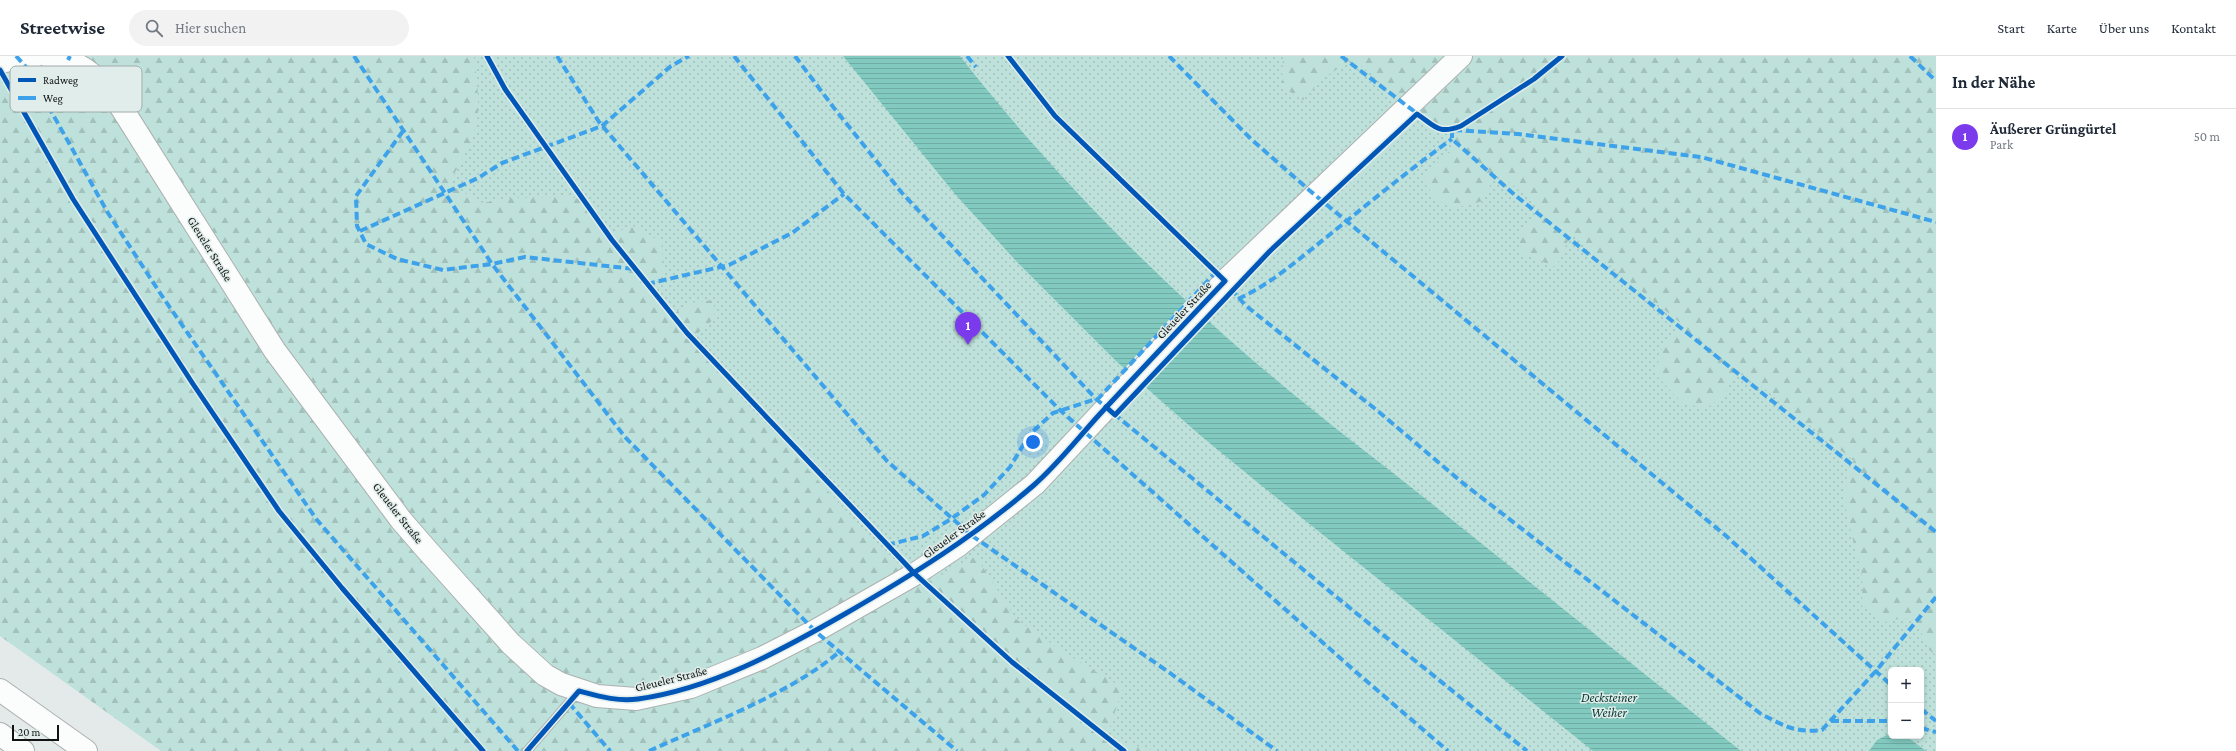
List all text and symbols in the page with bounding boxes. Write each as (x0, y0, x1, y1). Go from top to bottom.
search box (129, 10, 409, 46)
text: Streetwise (20, 17, 105, 38)
icon: search (143, 17, 165, 39)
text: Hier suchen (175, 20, 246, 36)
text: Start (1998, 20, 2025, 36)
text: Karte (2047, 20, 2077, 36)
text: Über uns (2099, 20, 2149, 36)
text: Kontakt (2171, 20, 2216, 36)
legend (10, 66, 142, 112)
text: In der Nähe (1952, 73, 2035, 92)
text: Radweg (43, 74, 79, 87)
text: Weg (43, 92, 63, 105)
text: Äußerer Grüngürtel (1990, 121, 2116, 137)
text: 1 (1963, 129, 1967, 144)
text: 50 m (2194, 129, 2220, 144)
text: Park (1990, 137, 2013, 152)
street label: Gleueler Straße (185, 214, 235, 284)
street label: Gleueler Straße (1154, 278, 1214, 342)
pin: 1 (955, 312, 981, 345)
your location (1023, 432, 1043, 452)
street label: Gleueler Straße (370, 480, 426, 546)
street label: Gleueler Straße (920, 507, 988, 561)
street label: Gleueler Straße (634, 663, 708, 695)
map controls (1888, 667, 1924, 739)
button: + (1888, 667, 1924, 703)
water label: Decksteiner Weiher (1581, 690, 1638, 720)
button: − (1888, 703, 1924, 739)
scale bar (12, 723, 59, 742)
text: 20 m (18, 726, 40, 738)

